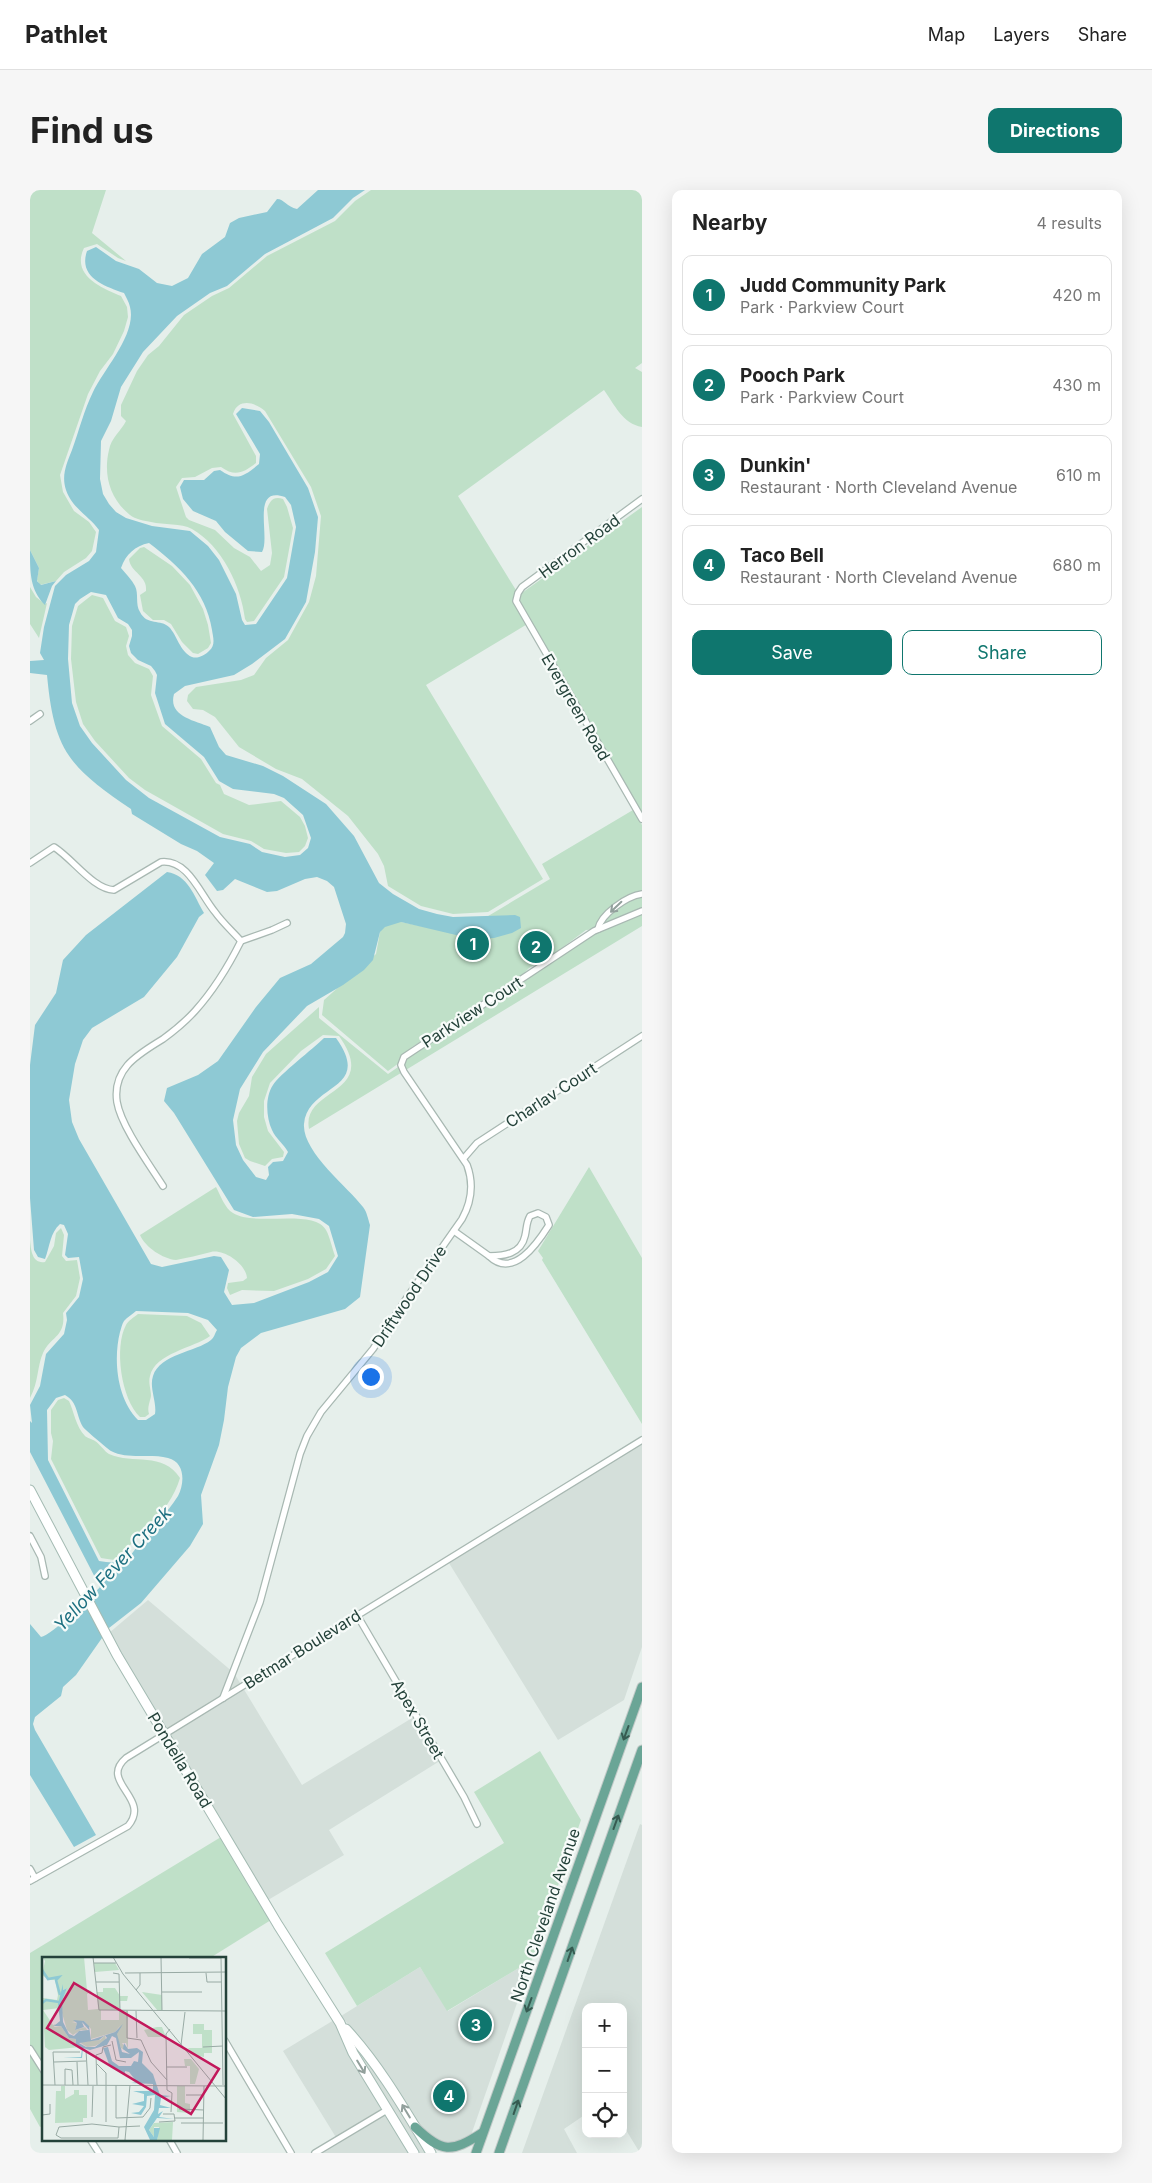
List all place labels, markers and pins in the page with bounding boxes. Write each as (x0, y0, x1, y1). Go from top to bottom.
pin: 1 (457, 925, 489, 963)
pin: 2 (520, 928, 552, 966)
pin: 3 (460, 2006, 492, 2044)
pin: 4 (433, 2077, 465, 2115)

